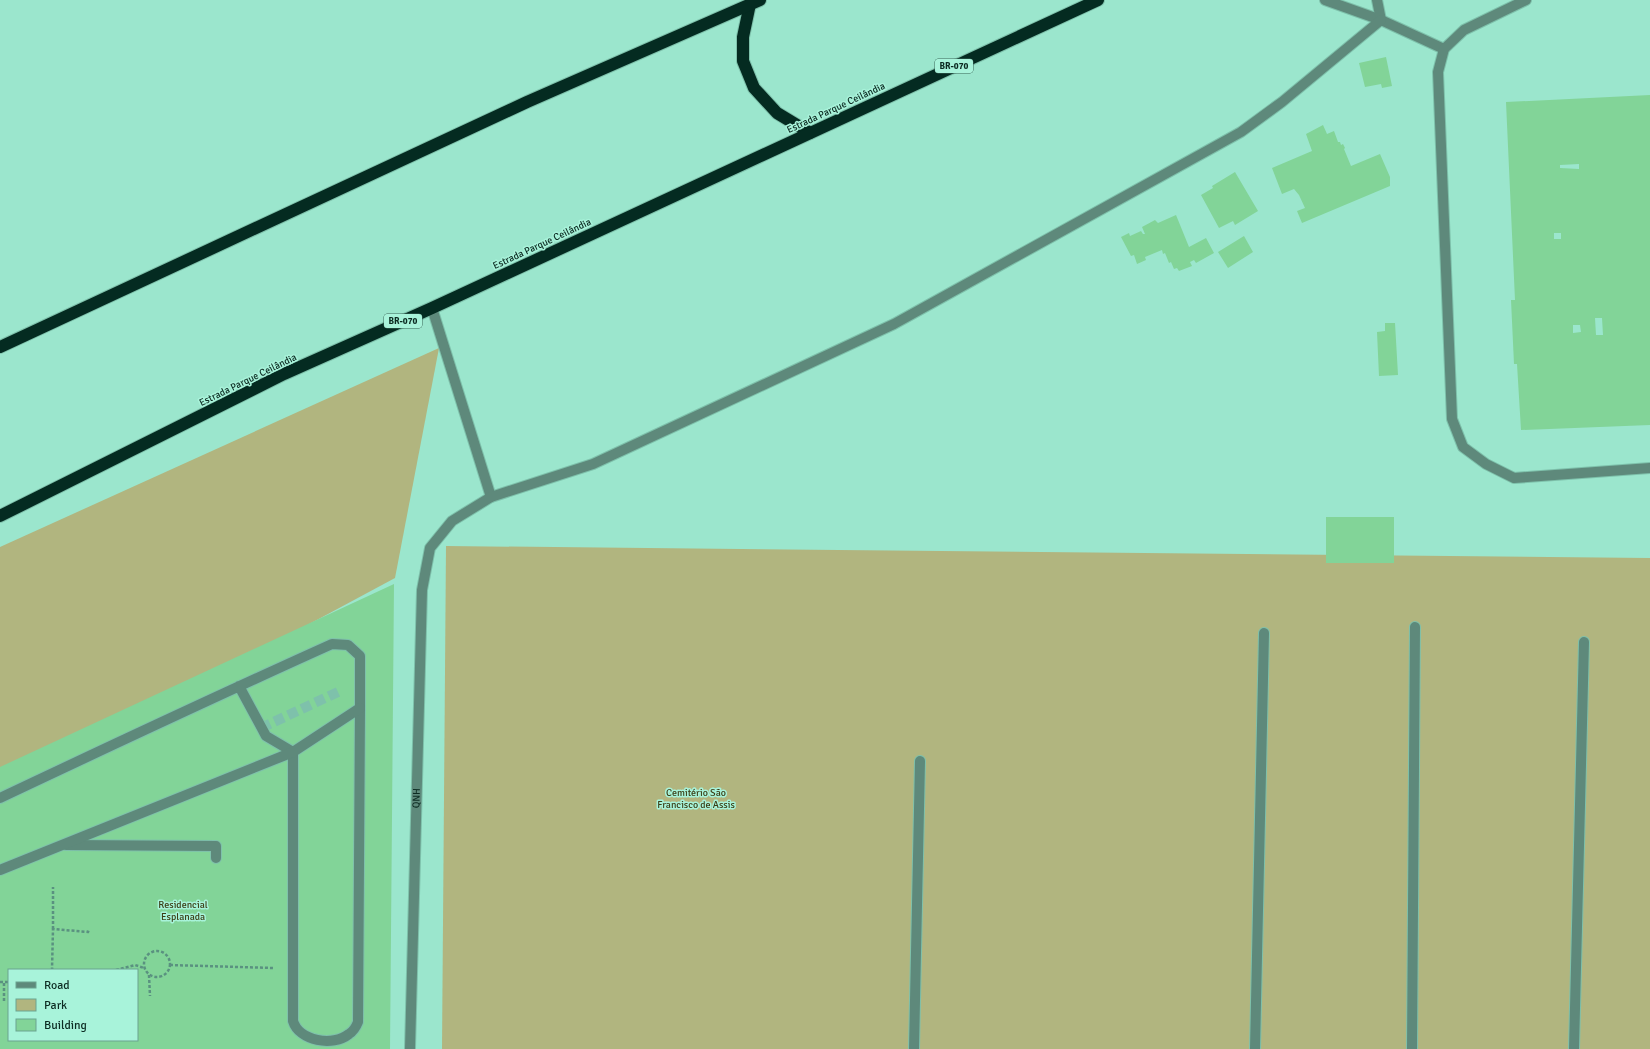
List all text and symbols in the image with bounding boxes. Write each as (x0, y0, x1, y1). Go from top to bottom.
road number: BR-070 (935, 59, 973, 73)
street label: Estrada Parque Ceilândia (785, 80, 887, 136)
street label: Estrada Parque Ceilândia (491, 216, 593, 272)
road number: BR-070 (384, 314, 422, 328)
street label: Estrada Parque Ceilândia (197, 351, 299, 409)
park label: Cemitério São Francisco de Assis (657, 787, 735, 811)
street label: QNH (410, 788, 423, 808)
park label: Residencial Esplanada (158, 899, 208, 923)
legend (8, 969, 138, 1041)
text: Road (44, 978, 70, 993)
text: Park (44, 998, 67, 1013)
text: Building (44, 1018, 87, 1033)

